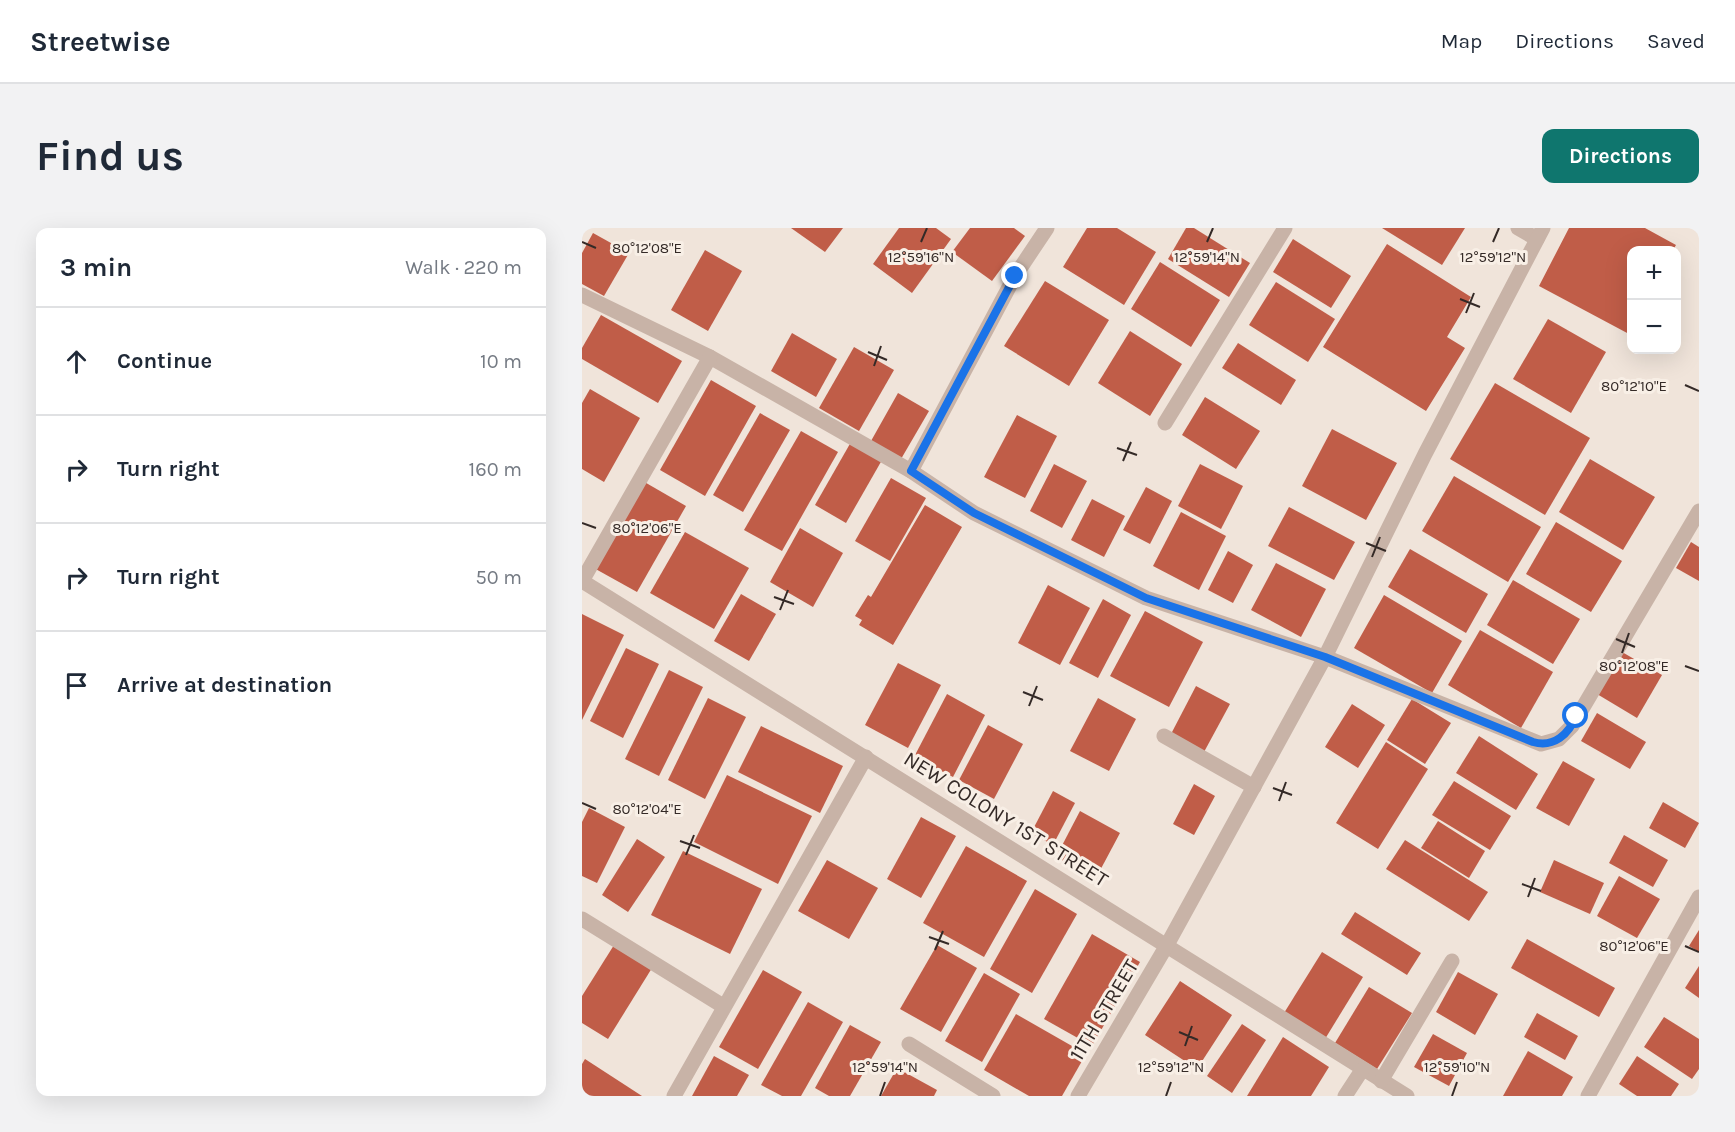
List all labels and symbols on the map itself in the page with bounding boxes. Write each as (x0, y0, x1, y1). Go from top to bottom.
text: 80°12'08"E (612, 239, 682, 257)
text: 12°59'16"N (888, 248, 954, 266)
text: 12°59'14"N (1174, 248, 1240, 266)
text: 12°59'12"N (1460, 248, 1526, 266)
route end (1001, 262, 1027, 288)
text: 80°12'10"E (1601, 377, 1667, 395)
text: 80°12'06"E (612, 519, 682, 537)
text: 80°12'08"E (1599, 657, 1669, 675)
route start (1562, 702, 1588, 728)
street label: NEW COLONY 1ST STREET (900, 746, 1113, 892)
text: 80°12'04"E (612, 800, 682, 818)
text: 80°12'06"E (1599, 937, 1669, 955)
street label: 11TH STREET (1064, 955, 1144, 1065)
text: 12°59'14"N (852, 1058, 918, 1076)
text: 12°59'12"N (1138, 1058, 1204, 1076)
text: 12°59'10"N (1424, 1058, 1490, 1076)

